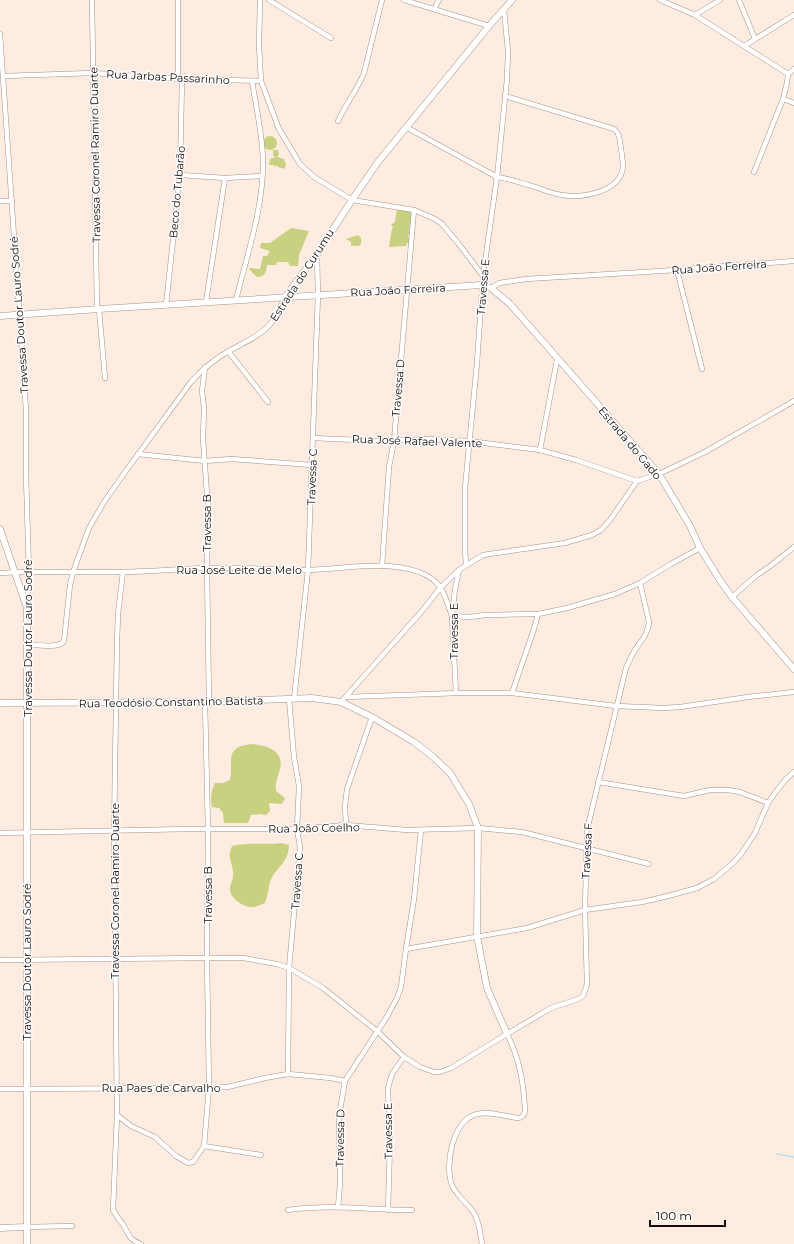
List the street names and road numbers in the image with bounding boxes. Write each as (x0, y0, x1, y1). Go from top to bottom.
street label: Travessa Coronel Ramiro Duarte (86, 66, 104, 243)
street label: Rua Jarbas Passarinho (106, 67, 230, 87)
street label: Beco do Tubarão (166, 145, 188, 239)
street label: Estrada do Curumu (267, 226, 337, 324)
street label: Travessa Doutor Lauro Sodré (7, 236, 31, 394)
street label: Rua João Ferreira (671, 257, 767, 277)
street label: Travessa E (474, 258, 492, 316)
street label: Rua João Ferreira (350, 281, 446, 299)
street label: Travessa D (388, 358, 408, 418)
street label: Estrada do Gado (595, 404, 665, 482)
street label: Rua José Rafael Valente (352, 432, 483, 450)
street label: Travessa C (304, 448, 320, 506)
street label: Travessa B (200, 494, 214, 552)
street label: Travessa Doutor Lauro Sodré (21, 559, 35, 717)
street label: Rua José Leite de Melo (176, 563, 302, 577)
street label: Travessa E (447, 603, 461, 659)
street label: Rua Teodósio Constantino Batista (78, 693, 264, 711)
street label: Travessa Coronel Ramiro Duarte (108, 803, 122, 979)
street label: Rua João Coelho (268, 820, 360, 836)
street label: Travessa F (579, 823, 595, 879)
street label: Travessa C (288, 852, 306, 910)
street label: Travessa B (201, 866, 215, 924)
street label: Travessa Doutor Lauro Sodré (20, 883, 34, 1041)
street label: Rua Paes de Carvalho (101, 1081, 221, 1095)
street label: Travessa E (381, 1103, 395, 1159)
street label: Travessa D (332, 1109, 348, 1167)

